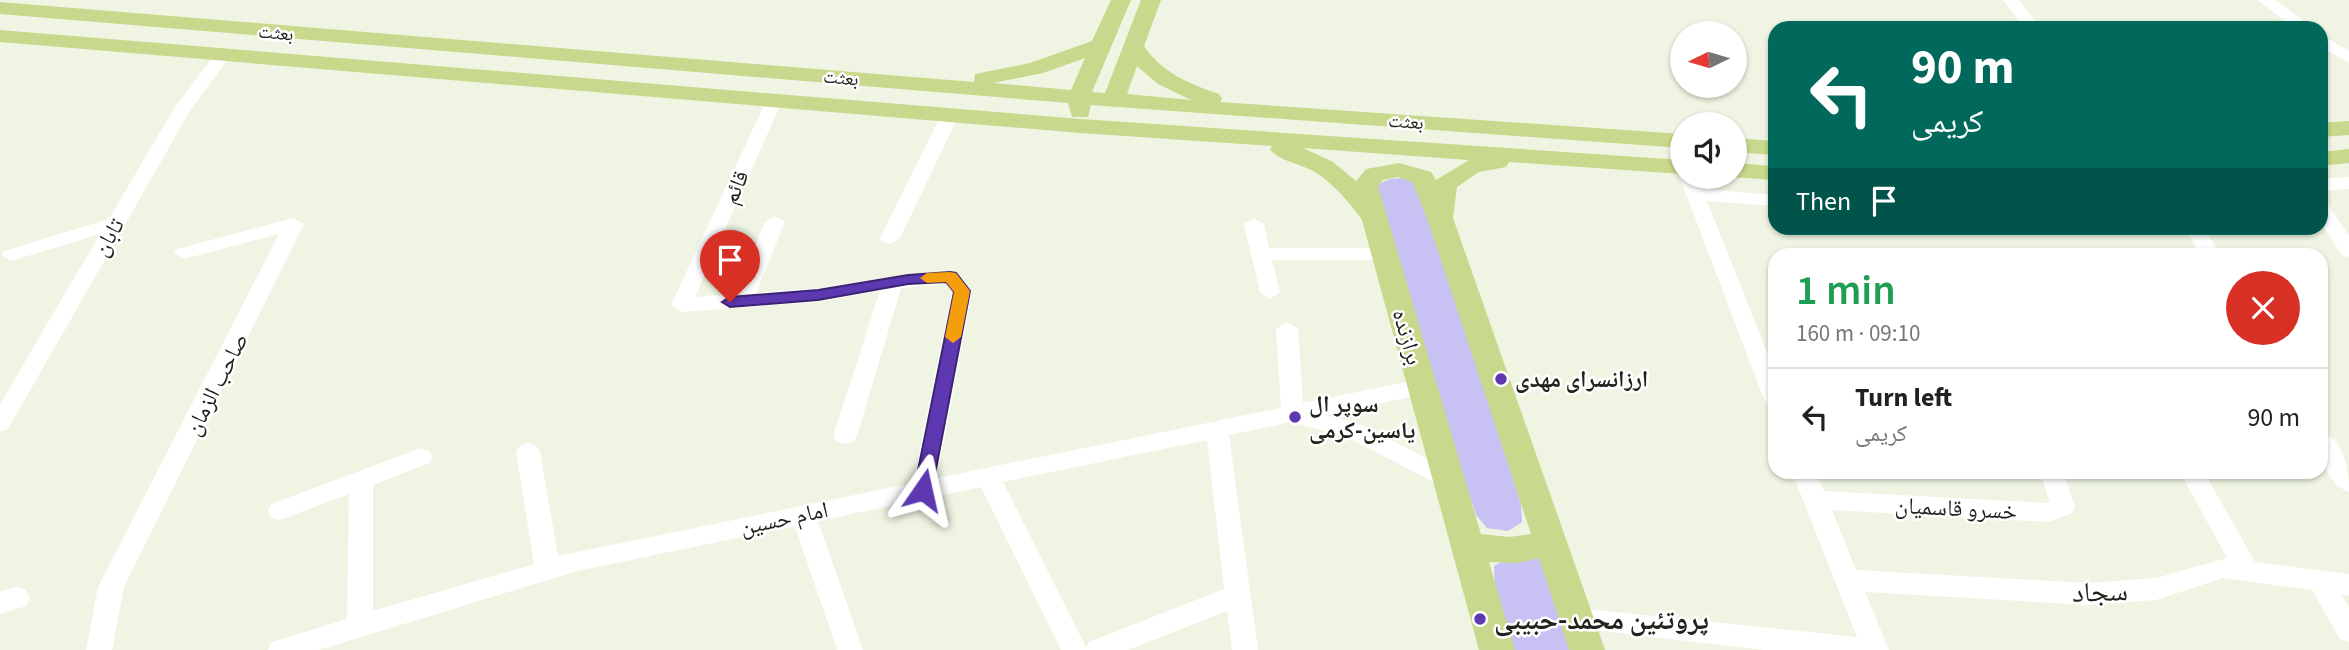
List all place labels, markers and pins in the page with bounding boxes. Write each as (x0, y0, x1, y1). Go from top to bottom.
pin (700, 230, 760, 302)
place label: ارزانسرای مهدی (1515, 363, 1648, 396)
marker: ارزانسرای مهدی (1493, 371, 1509, 387)
place label: سوپر ال یاسین-کرمی (1309, 388, 1415, 447)
marker: سوپر ال یاسین-کرمی (1287, 409, 1303, 425)
place label: پروتئین محمد-حبیبی (1494, 600, 1709, 640)
marker: پروتئین محمد-حبیبی (1472, 611, 1488, 627)

